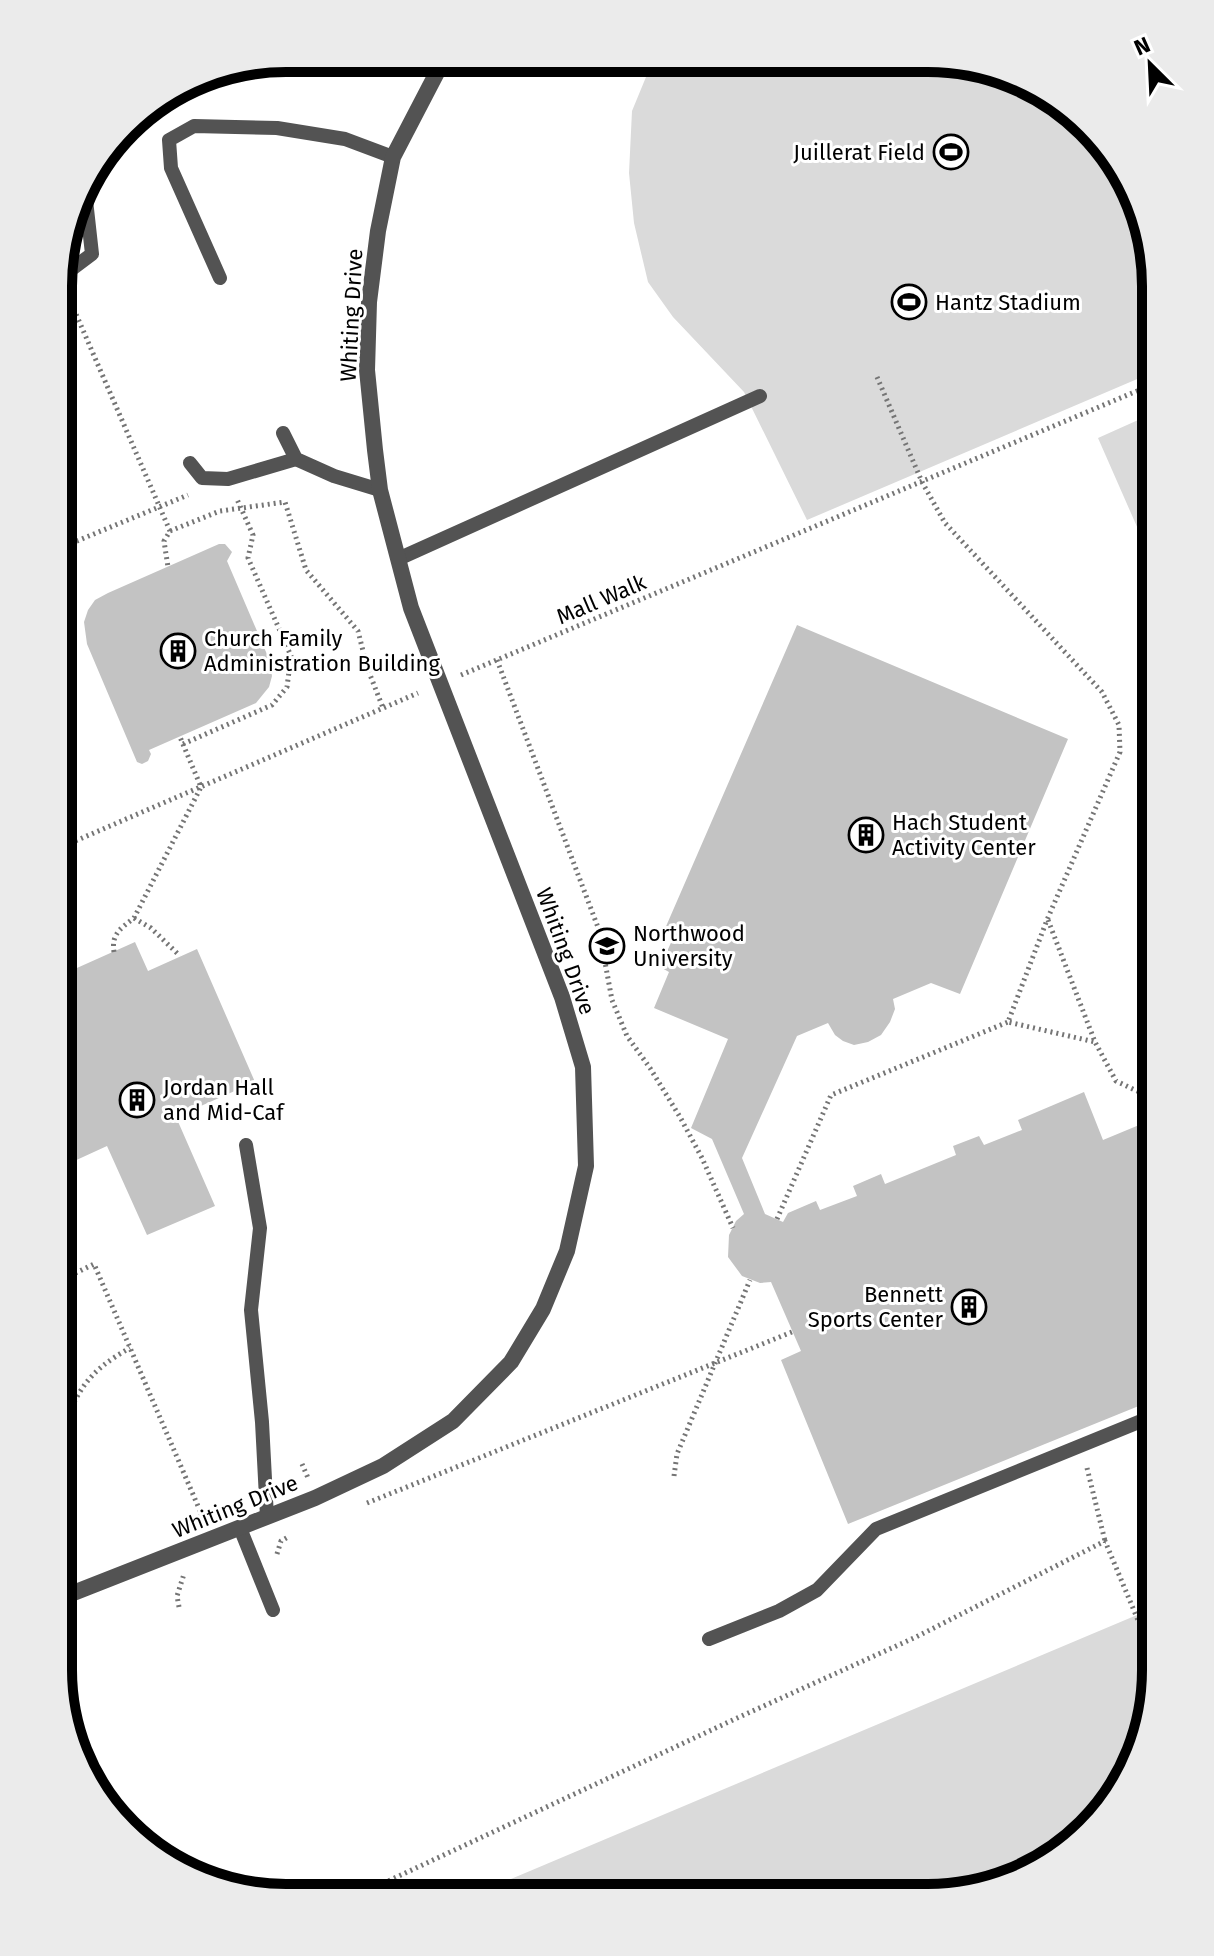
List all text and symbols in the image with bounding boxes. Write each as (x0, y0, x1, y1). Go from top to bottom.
north arrow (1110, 24, 1190, 104)
text: N (1130, 31, 1154, 61)
sports icon: Juillerat Field (932, 133, 970, 171)
place label: Juillerat Field (793, 139, 925, 166)
street label: Whiting Drive (335, 248, 368, 382)
sports icon: Hantz Stadium (890, 283, 928, 321)
place label: Hantz Stadium (935, 289, 1081, 316)
street label: Mall Walk (552, 568, 651, 630)
place label: Church Family Administration Building (204, 625, 441, 677)
building icon: Church Family Administration Building (159, 632, 197, 670)
place label: Hach Student Activity Center (892, 809, 1036, 861)
building icon: Hach Student Activity Center (847, 816, 885, 854)
street label: Whiting Drive (530, 884, 601, 1018)
place label: Northwood University (633, 920, 745, 972)
school or university icon: Northwood University (588, 927, 626, 965)
place label: Jordan Hall and Mid-Caf (163, 1074, 285, 1126)
building icon: Jordan Hall and Mid-Caf (118, 1081, 156, 1119)
place label: Bennett Sports Center (808, 1281, 943, 1333)
building icon: Bennett Sports Center (950, 1288, 988, 1326)
street label: Whiting Drive (168, 1469, 302, 1544)

